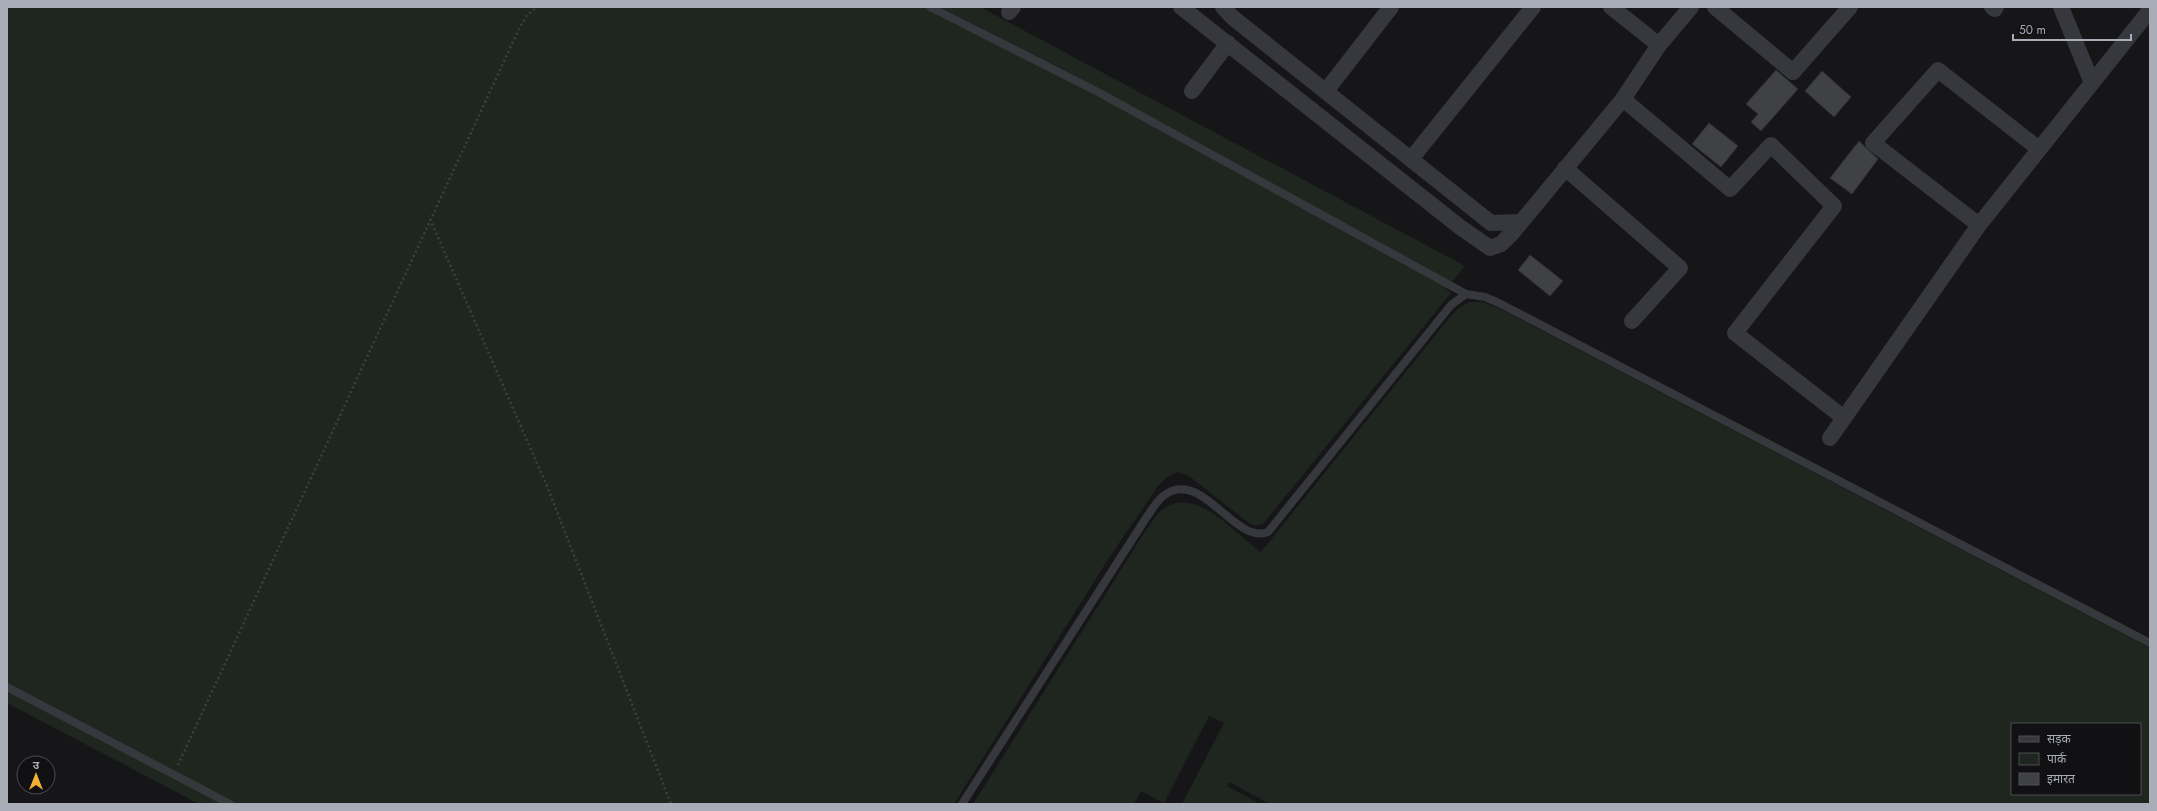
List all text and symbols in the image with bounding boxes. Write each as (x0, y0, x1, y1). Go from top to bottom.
scale bar (2013, 16, 2131, 42)
text: 50 m (2019, 21, 2046, 39)
legend (2011, 723, 2141, 795)
text: सड़क (2047, 730, 2072, 748)
text: पार्क (2047, 750, 2067, 768)
north arrow (16, 755, 56, 795)
text: उ (33, 757, 40, 773)
text: इमारत (2047, 770, 2076, 788)

